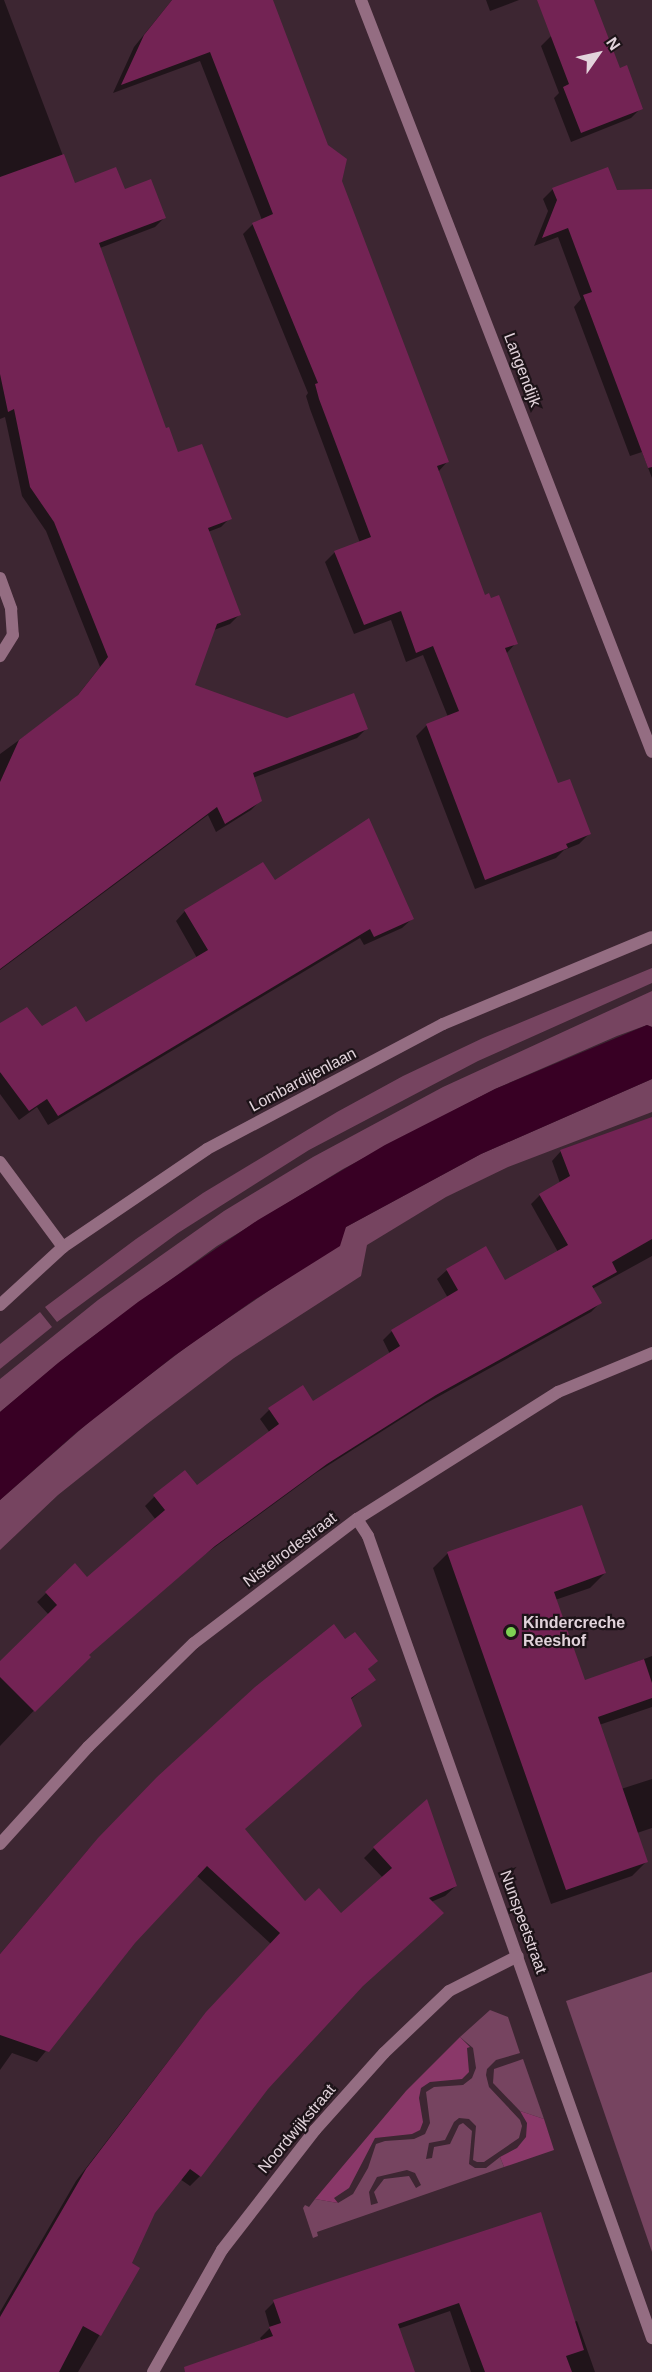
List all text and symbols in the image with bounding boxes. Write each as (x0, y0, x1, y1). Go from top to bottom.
north arrow (568, 24, 628, 84)
text: N (603, 34, 624, 53)
street label: Langendijk (499, 330, 545, 410)
street label: Lombardijenlaan (246, 1044, 360, 1116)
street label: Nistelrodestraat (239, 1509, 341, 1591)
place label: Kindercreche Reeshof (523, 1613, 625, 1651)
marker: Kindercreche Reeshof (504, 1625, 518, 1639)
street label: Nunspeetstraat (495, 1868, 551, 1976)
street label: Noordwijkstraat (254, 2081, 340, 2177)

